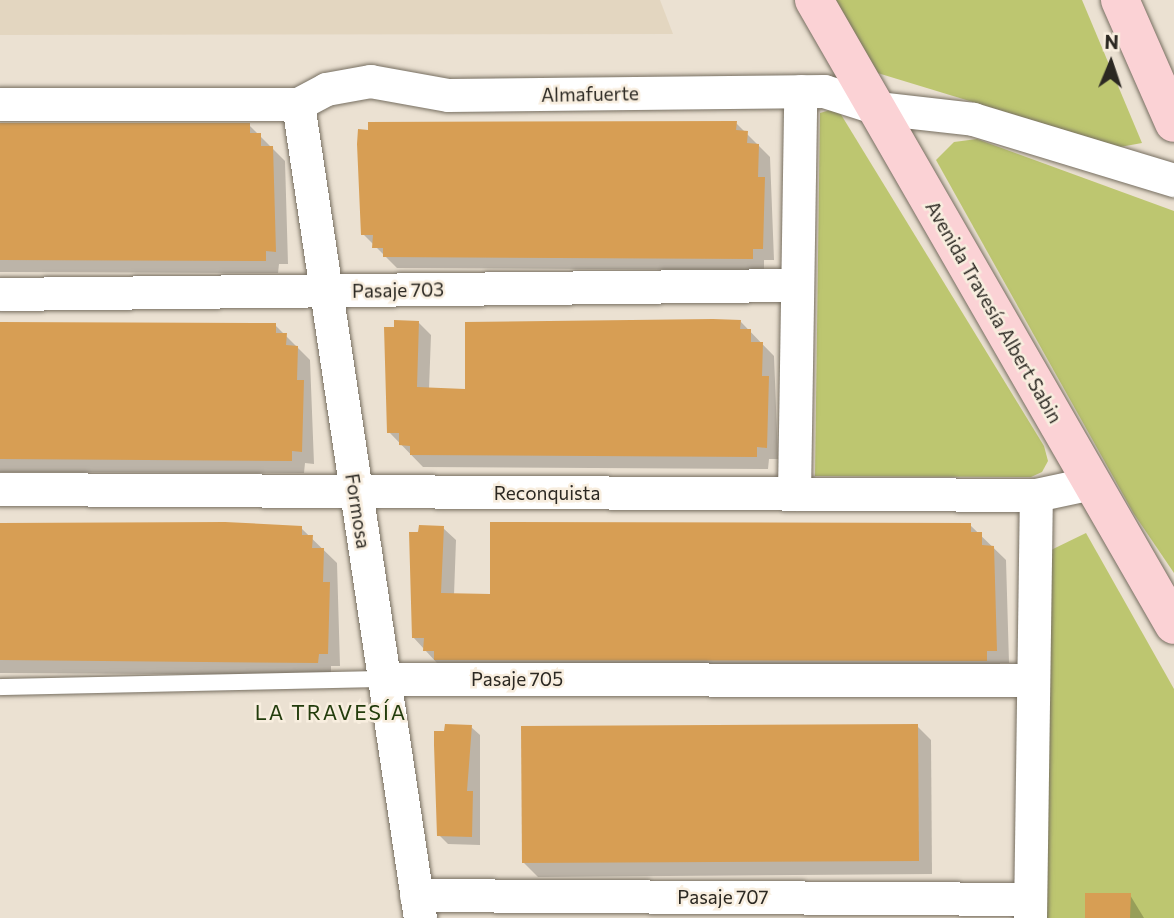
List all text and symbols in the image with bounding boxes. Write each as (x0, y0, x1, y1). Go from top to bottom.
north arrow (1076, 28, 1146, 98)
text: N (1104, 30, 1119, 53)
street label: Almafuerte (541, 82, 639, 106)
street label: Avenida Travesía Albert Sabin (921, 197, 1067, 427)
street label: Pasaje 703 (352, 278, 444, 302)
street label: Formosa (341, 472, 375, 550)
street label: Reconquista (494, 482, 600, 504)
street label: Pasaje 705 (471, 668, 563, 690)
district label: LA TRAVESÍA (256, 699, 406, 725)
street label: Pasaje 707 (677, 886, 769, 908)

